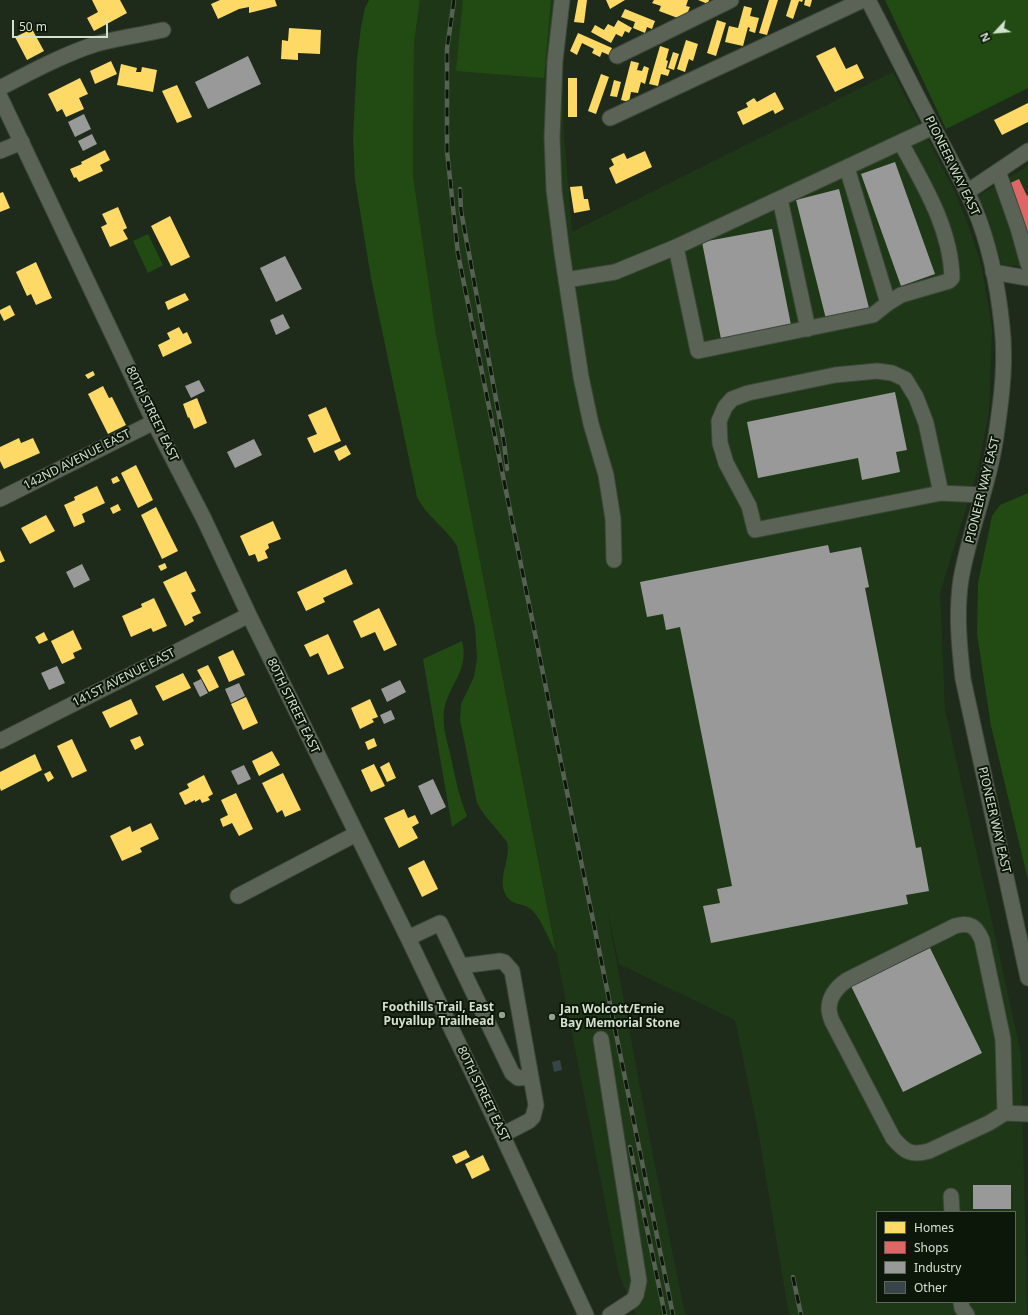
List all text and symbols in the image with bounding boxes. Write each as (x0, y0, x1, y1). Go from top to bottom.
scale bar (14, 12, 110, 38)
north arrow (976, 12, 1016, 52)
text: 50 m (19, 18, 47, 35)
text: N (976, 30, 993, 45)
street label: PIONEER WAY EAST (922, 114, 982, 218)
street label: 80TH STREET EAST (123, 364, 181, 464)
street label: 142ND AVENUE EAST (21, 427, 133, 493)
street label: PIONEER WAY EAST (963, 435, 1003, 545)
street label: 141ST AVENUE EAST (70, 646, 178, 710)
street label: 80TH STREET EAST (264, 656, 322, 756)
street label: PIONEER WAY EAST (975, 765, 1013, 875)
place label: Foothills Trail, East Puyallup Trailhead (382, 1001, 494, 1029)
place label: Jan Wolcott/Ernie Bay Memorial Stone (560, 1003, 680, 1031)
marker: Foothills Trail, East Puyallup Trailhead (497, 1010, 507, 1020)
marker: Jan Wolcott/Ernie Bay Memorial Stone (547, 1012, 557, 1022)
street label: 80TH STREET EAST (454, 1044, 512, 1144)
legend (876, 1211, 1016, 1303)
text: Homes (914, 1219, 954, 1236)
text: Shops (914, 1239, 948, 1256)
text: Industry (914, 1259, 961, 1276)
text: Other (914, 1279, 947, 1296)

